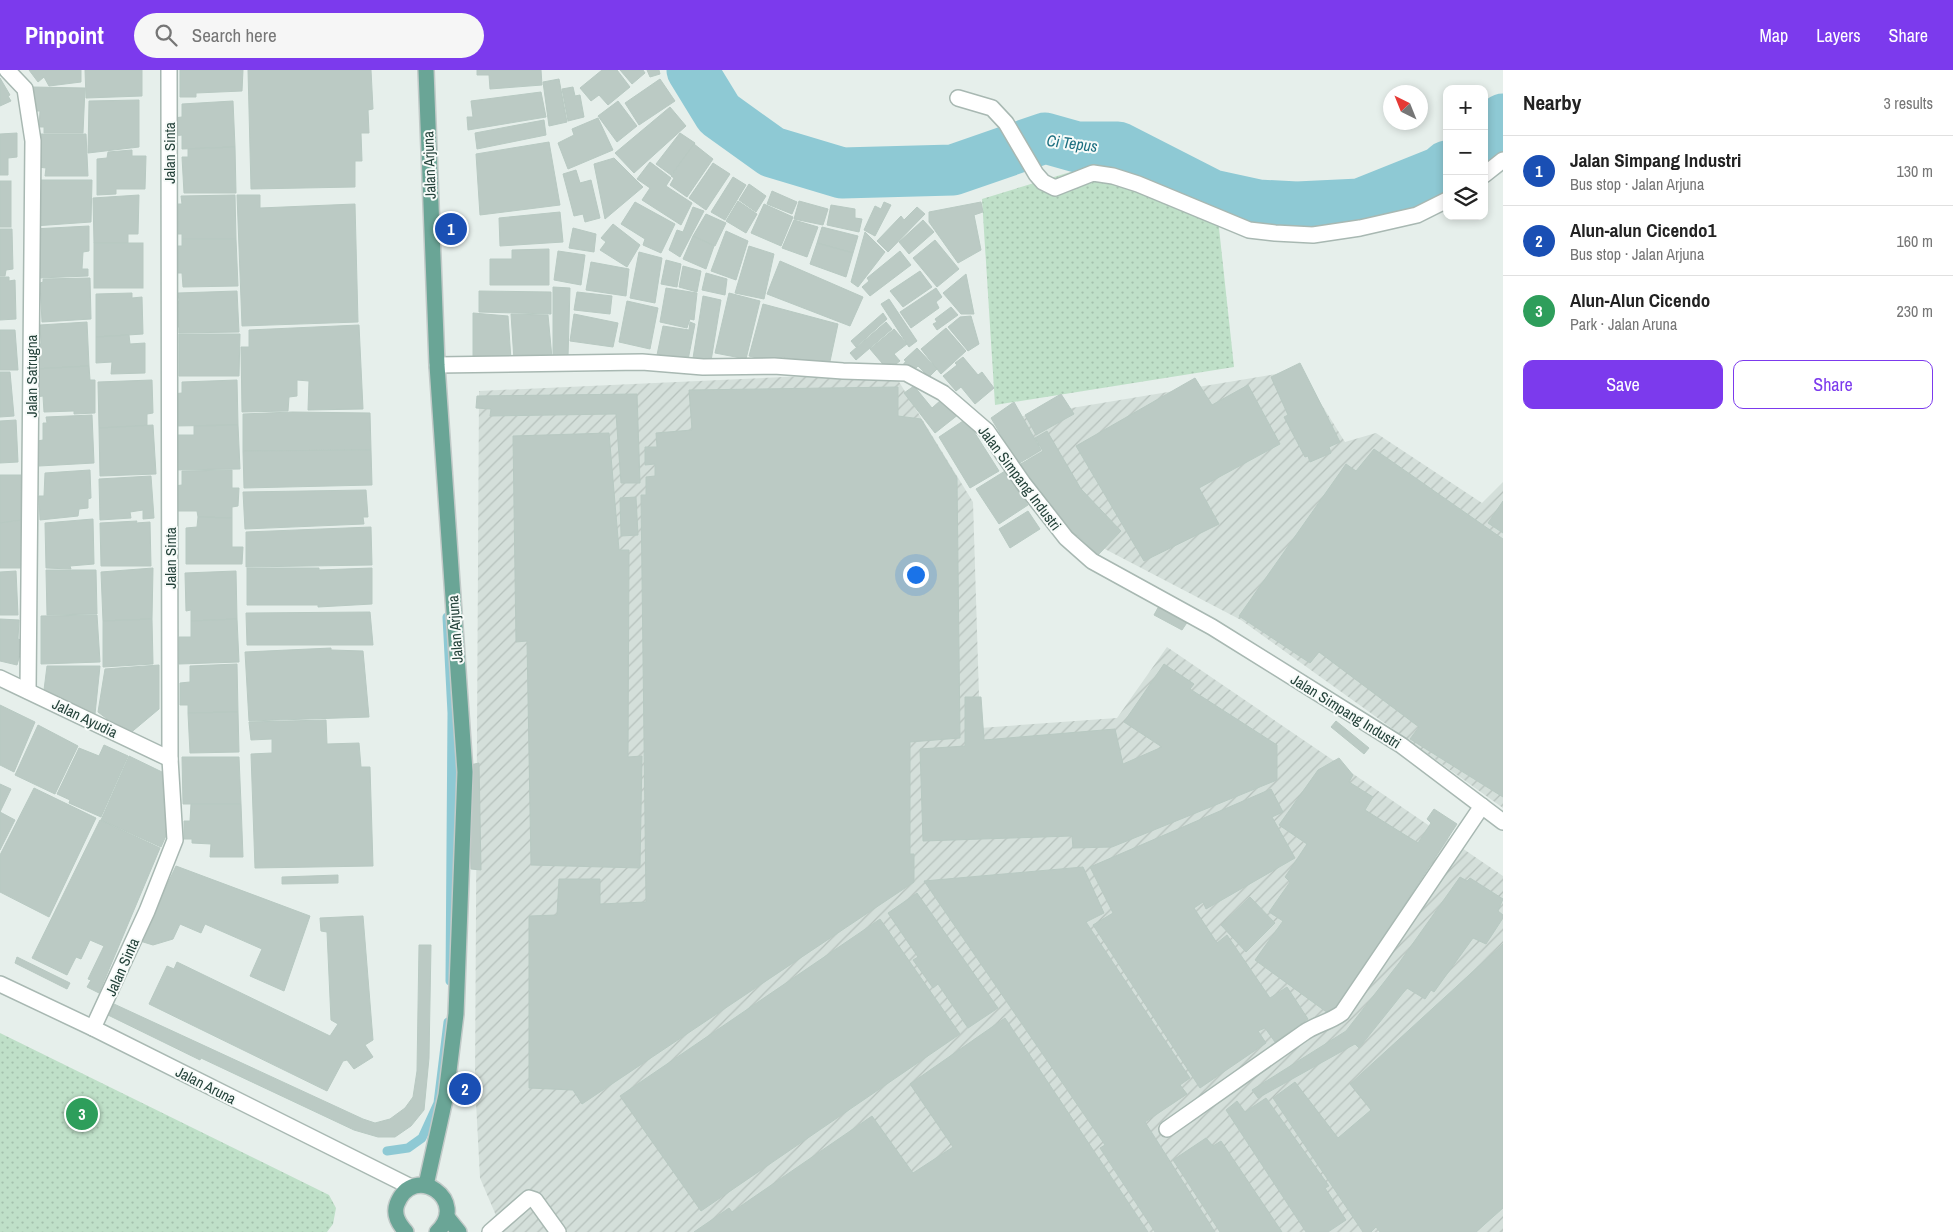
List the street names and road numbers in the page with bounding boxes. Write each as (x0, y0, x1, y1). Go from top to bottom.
street label: Jalan Sinta (159, 122, 180, 184)
street label: Jalan Arjuna (417, 131, 441, 199)
street label: Jalan Satrugna (21, 334, 42, 417)
street label: Jalan Simpang Industri (974, 421, 1066, 535)
street label: Jalan Sinta (160, 527, 181, 589)
street label: Jalan Arjuna (442, 594, 468, 664)
street label: Jalan Simpang Industri (1287, 669, 1405, 753)
street label: Jalan Ayudia (49, 693, 121, 743)
street label: Jalan Sinta (100, 934, 144, 999)
street label: Jalan Aruna (172, 1061, 240, 1109)

